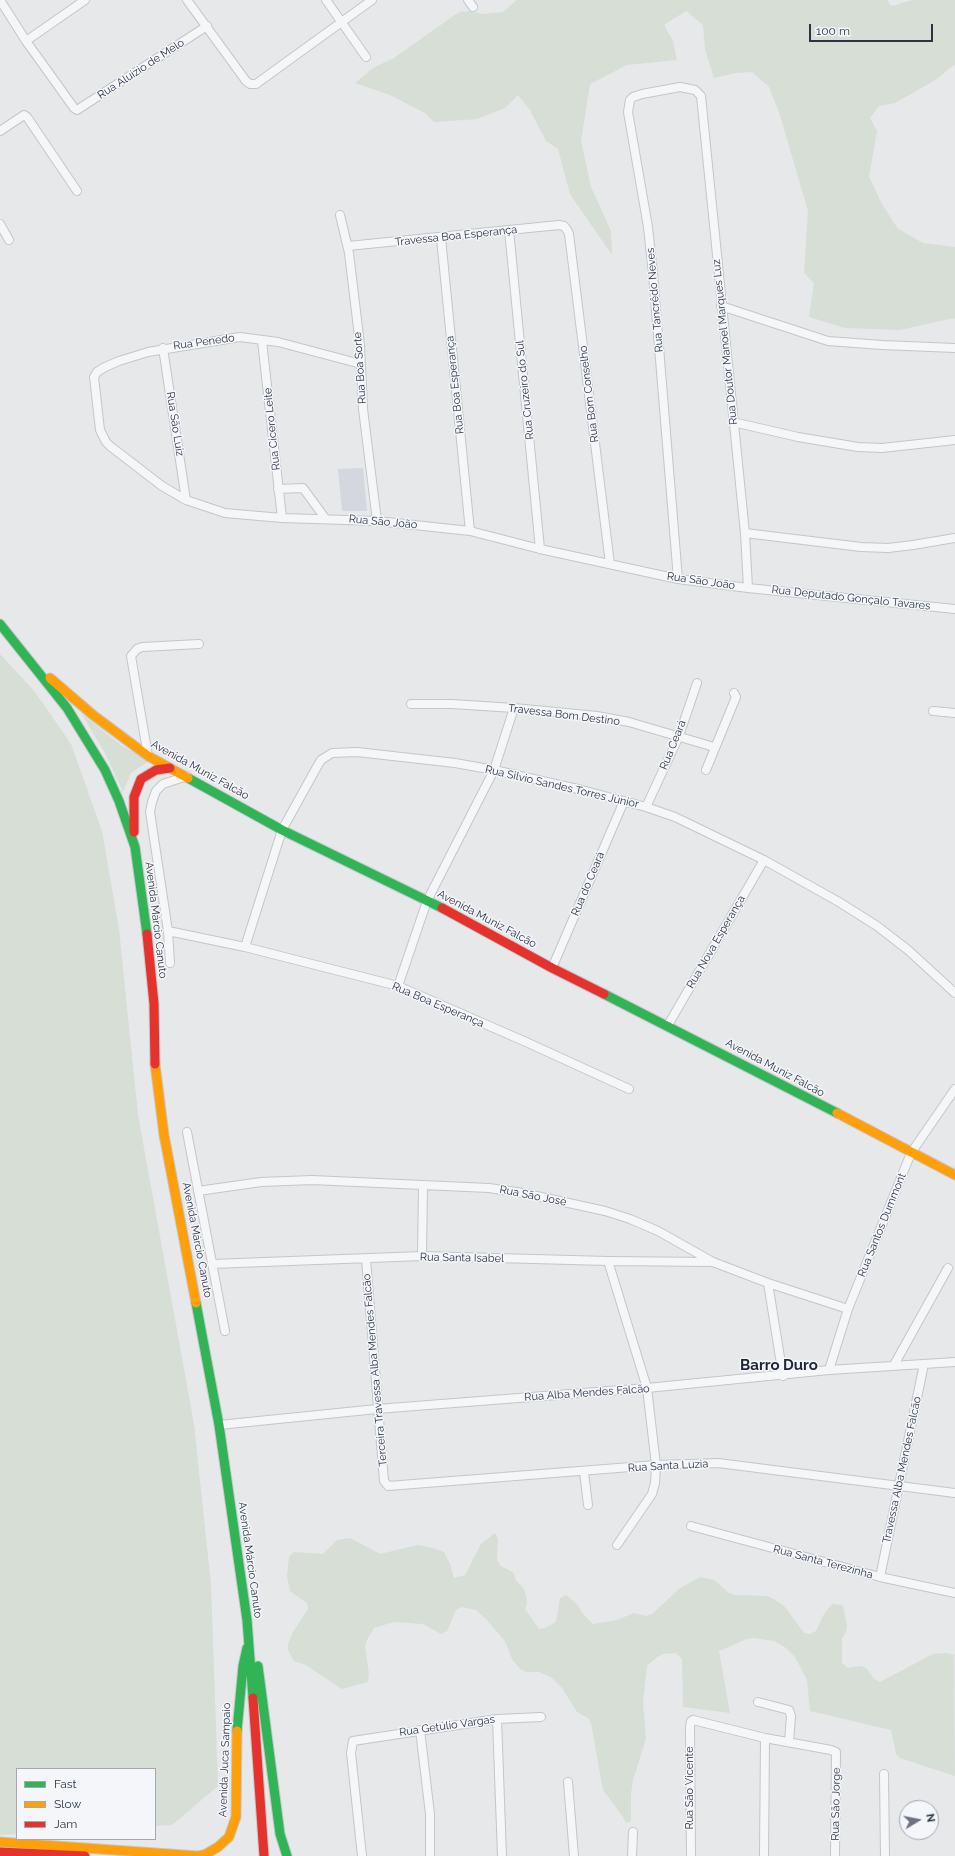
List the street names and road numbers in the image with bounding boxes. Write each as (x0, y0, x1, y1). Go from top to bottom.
street label: Rua Aluizio de Melo (95, 36, 187, 102)
street label: Travessa Boa Esperança (394, 223, 518, 249)
street label: Rua Tancrêdo Neves (644, 247, 666, 353)
street label: Rua Doutor Manoel Marques Luz (710, 259, 740, 425)
street label: Rua Penedo (172, 331, 236, 353)
street label: Rua Boa Sorte (351, 332, 369, 404)
street label: Rua Boa Esperança (443, 335, 467, 435)
street label: Rua Cruzeiro do Sul (513, 340, 537, 440)
street label: Rua Bom Conselho (577, 345, 601, 443)
street label: Rua Cícero Leite (261, 387, 283, 471)
street label: Rua São Luiz (163, 391, 187, 457)
street label: Rua São João (348, 512, 418, 532)
street label: Rua São João (666, 570, 736, 592)
street label: Rua Deputado Gonçalo Tavares (771, 583, 931, 613)
street label: Travessa Bom Destino (507, 702, 621, 728)
street label: Rua Ceará (657, 718, 689, 772)
street label: Avenida Muniz Falcão (149, 738, 251, 802)
street label: Rua Silvio Sandes Torres Júnior (484, 763, 640, 811)
street label: Rua do Ceará (569, 850, 607, 918)
street label: Avenida Márcio Canuto (142, 861, 170, 979)
street label: Avenida Muniz Falcão (435, 887, 539, 951)
street label: Rua Nova Esperança (684, 893, 748, 991)
street label: Rua Boa Esperança (390, 980, 486, 1030)
street label: Avenida Muniz Falcão (723, 1036, 827, 1100)
street label: Rua Santos Dummont (855, 1171, 909, 1279)
street label: Avenida Márcio Canuto (179, 1181, 215, 1299)
street label: Rua São José (498, 1183, 568, 1209)
street label: Rua Santa Isabel (420, 1251, 504, 1265)
street label: Terceira Travessa Alba Mendes Falcão (360, 1273, 390, 1467)
street label: Rua Alba Mendes Falcão (524, 1382, 650, 1404)
street label: Travessa Alba Mendes Falcão (880, 1395, 924, 1545)
street label: Rua Santa Luzia (627, 1457, 709, 1475)
street label: Avenida Márcio Canuto (235, 1501, 265, 1619)
street label: Rua Santa Terezinha (772, 1542, 874, 1582)
street label: Avenida Juca Sampaio (216, 1702, 234, 1818)
street label: Rua Getúlio Vargas (398, 1713, 496, 1739)
street label: Rua São Vicente (683, 1746, 697, 1830)
street label: Rua São Jorge (829, 1767, 843, 1841)

